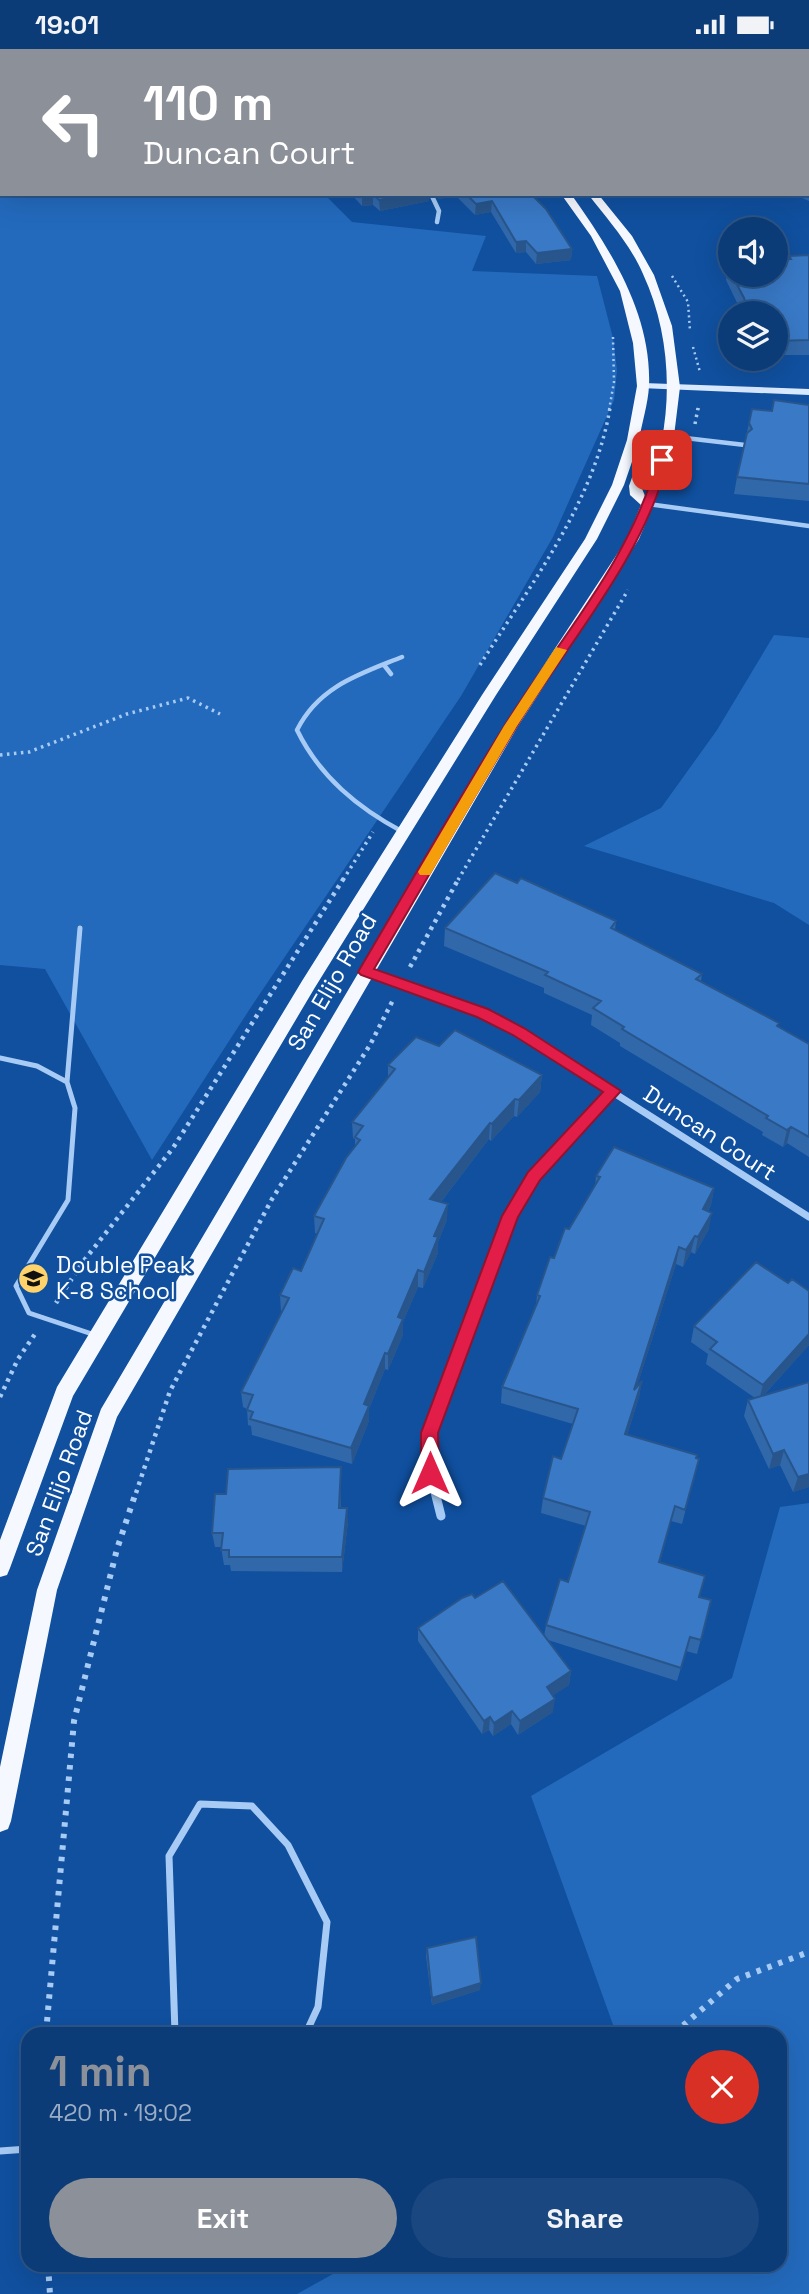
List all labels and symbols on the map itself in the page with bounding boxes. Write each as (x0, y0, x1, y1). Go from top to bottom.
pin (632, 430, 692, 490)
street label: San Elijo Road (281, 908, 383, 1056)
street label: Duncan Court (638, 1079, 782, 1187)
place label: Double Peak K-8 School (56, 1250, 192, 1306)
school or university icon: Double Peak K-8 School (16, 1261, 50, 1295)
street label: San Elijo Road (19, 1406, 99, 1560)
position arrow (393, 1436, 467, 1510)

